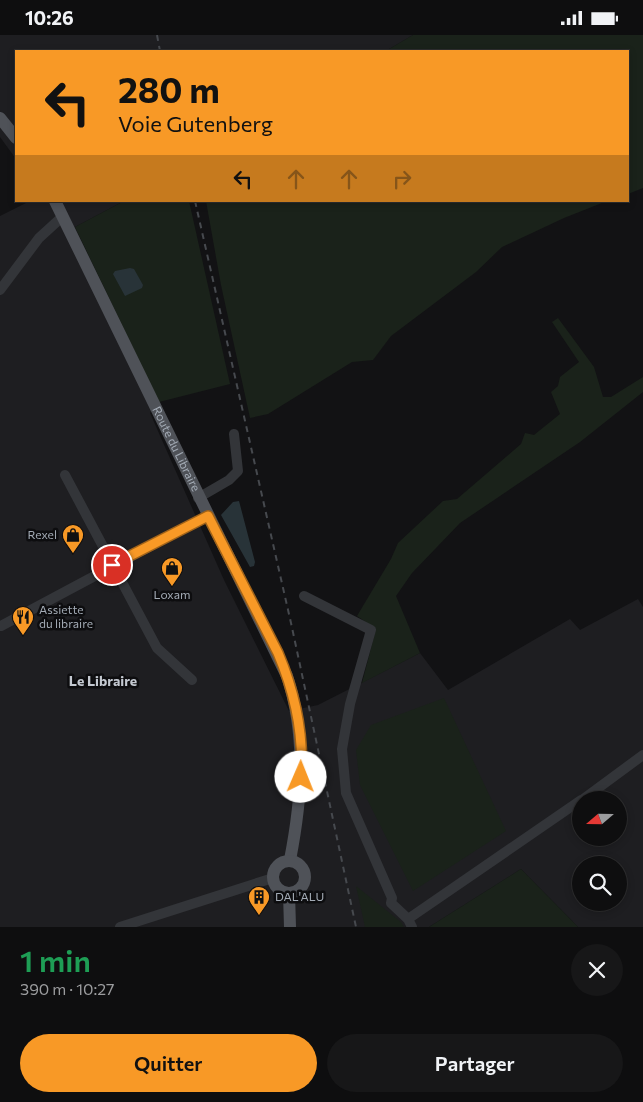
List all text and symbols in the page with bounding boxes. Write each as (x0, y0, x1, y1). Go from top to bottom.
text: 10:26 (25, 6, 74, 29)
text: 280 m (118, 67, 220, 110)
icon: left (35, 70, 100, 135)
text: Voie Gutenberg (118, 110, 273, 137)
icon: left (229, 165, 257, 193)
icon: ahead (282, 165, 310, 193)
icon: ahead (335, 165, 363, 193)
icon: right (388, 165, 416, 193)
street label: Route du Libraire (150, 404, 204, 493)
shop icon: Rexel (61, 523, 85, 554)
place label: Rexel (28, 527, 57, 541)
pin (91, 544, 133, 586)
icon: arrive (98, 551, 126, 579)
shop icon: Loxam (160, 556, 184, 587)
place label: Loxam (154, 587, 190, 601)
place label: Assiette du libraire (39, 602, 93, 630)
restaurant icon: Assiette du libraire (11, 605, 35, 636)
district label: Le Libraire (69, 672, 137, 689)
position arrow (274, 750, 326, 802)
north arrow (572, 791, 628, 846)
map controls (572, 791, 627, 911)
button: search (572, 856, 627, 911)
building icon: DAL'ALU (247, 885, 271, 916)
place label: DAL'ALU (275, 889, 324, 903)
text: 1 min (20, 941, 91, 978)
button: close (571, 944, 623, 996)
text: 390 m · 10:27 (20, 979, 115, 998)
button: Quitter (20, 1034, 317, 1092)
button: Partager (327, 1034, 623, 1092)

